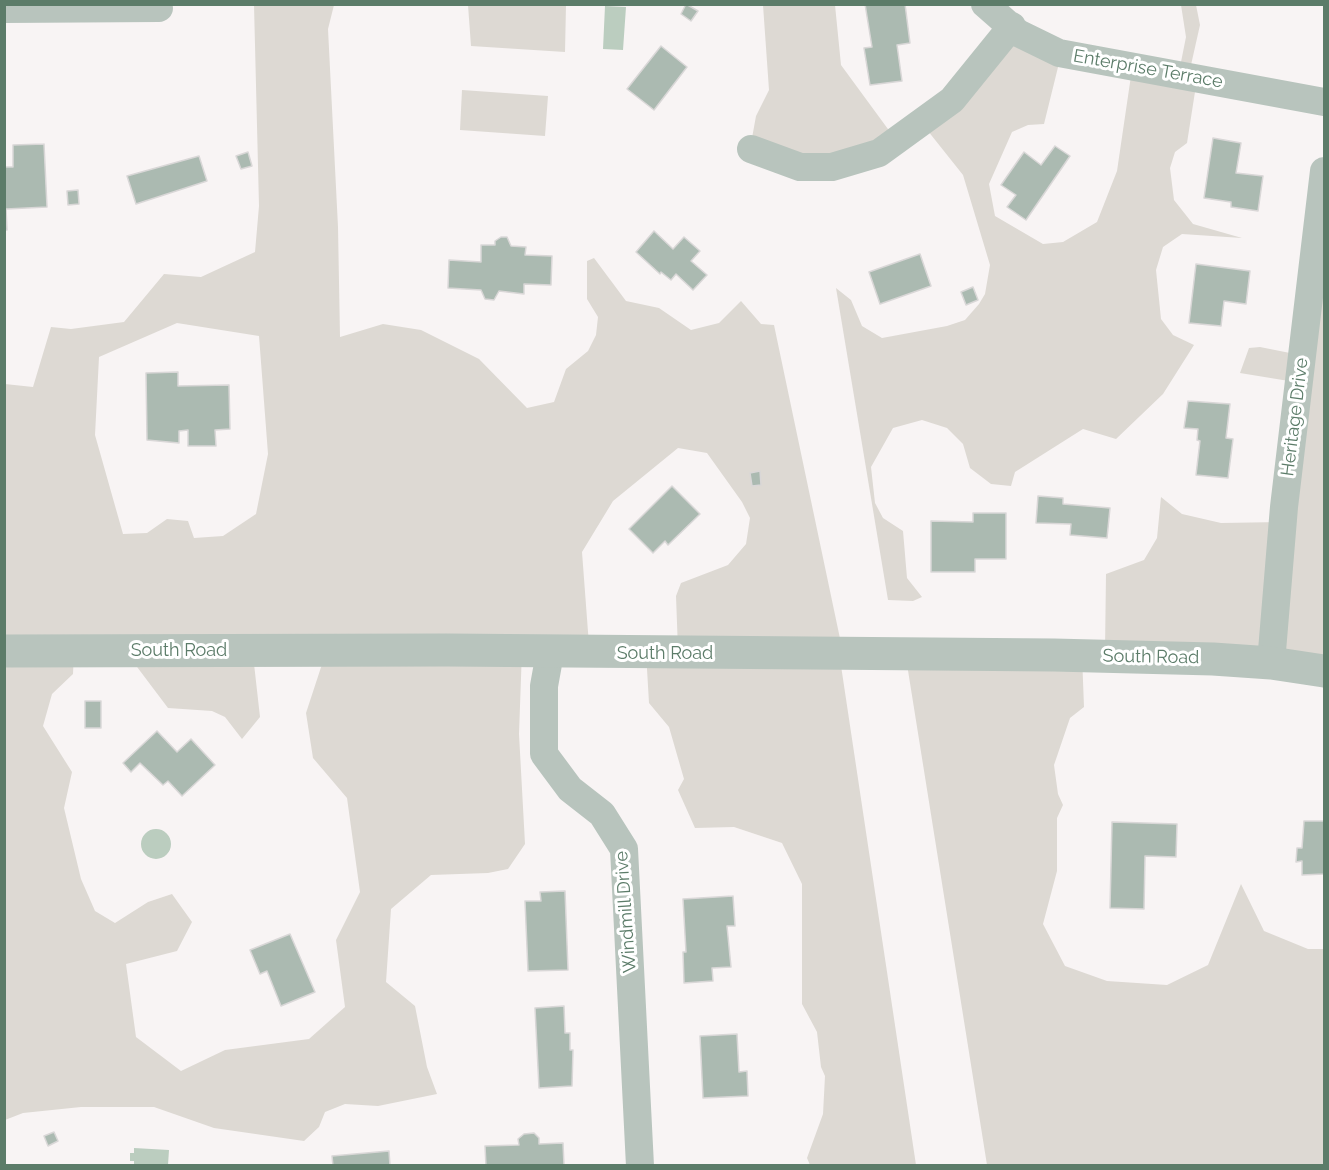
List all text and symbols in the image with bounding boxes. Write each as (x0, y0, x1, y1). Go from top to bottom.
street label: Enterprise Terrace (1072, 45, 1224, 93)
street label: Heritage Drive (1277, 357, 1313, 477)
street label: South Road (131, 640, 227, 662)
street label: South Road (617, 643, 713, 665)
street label: South Road (1103, 645, 1199, 669)
street label: Windmill Drive (611, 850, 641, 974)

